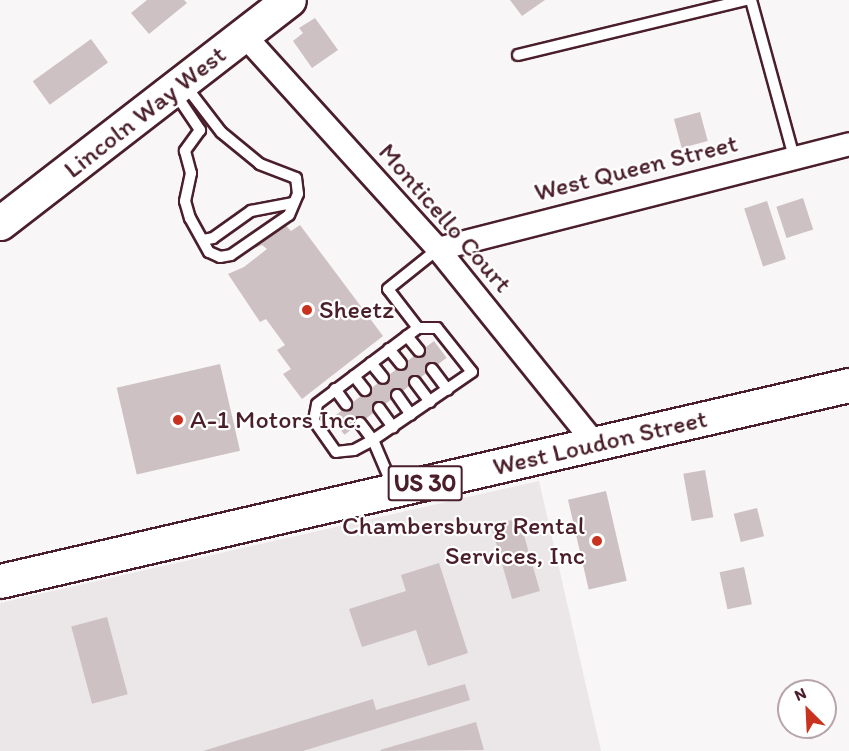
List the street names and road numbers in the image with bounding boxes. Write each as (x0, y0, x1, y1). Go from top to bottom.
street label: Lincoln Way West (59, 40, 231, 184)
street label: West Queen Street (531, 128, 741, 208)
street label: Monticello Court (372, 137, 518, 299)
street label: West Loudon Street (491, 403, 709, 483)
road number: US 30 (388, 462, 462, 504)

